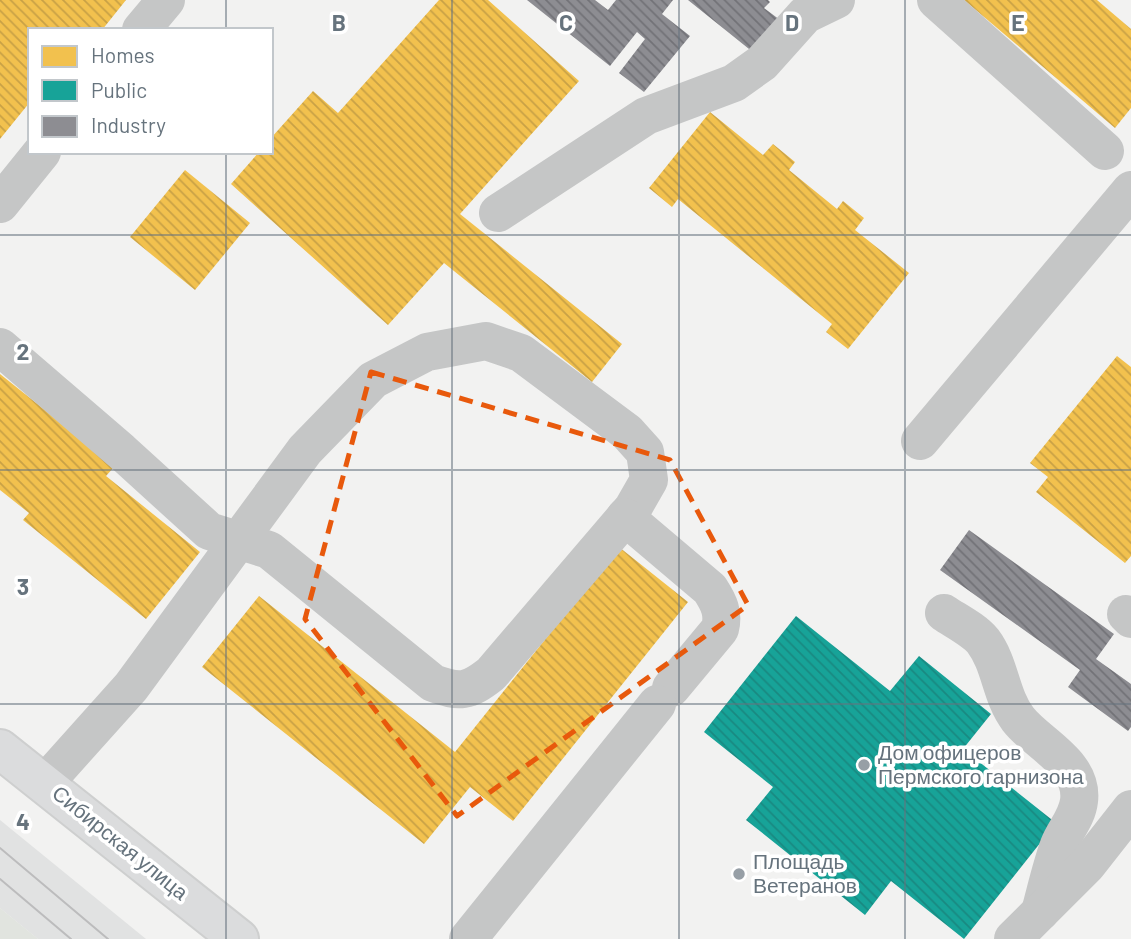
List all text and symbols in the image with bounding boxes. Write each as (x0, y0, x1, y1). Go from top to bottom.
text: B (332, 8, 346, 36)
text: C (559, 8, 573, 36)
text: D (785, 8, 799, 36)
text: E (1011, 8, 1025, 36)
legend (28, 28, 273, 154)
text: Homes (91, 42, 155, 67)
text: Public (91, 77, 147, 102)
text: Industry (91, 112, 166, 137)
text: 2 (17, 337, 29, 365)
text: 3 (17, 572, 29, 600)
place label: Дом офицеров Пермского гарнизона (878, 739, 1084, 788)
marker: Дом офицеров Пермского гарнизона (856, 757, 872, 773)
street label: Сибирская улица (48, 779, 194, 904)
text: 4 (16, 807, 30, 835)
place label: Площадь Ветеранов (753, 848, 857, 897)
marker: Площадь Ветеранов (731, 866, 747, 882)

